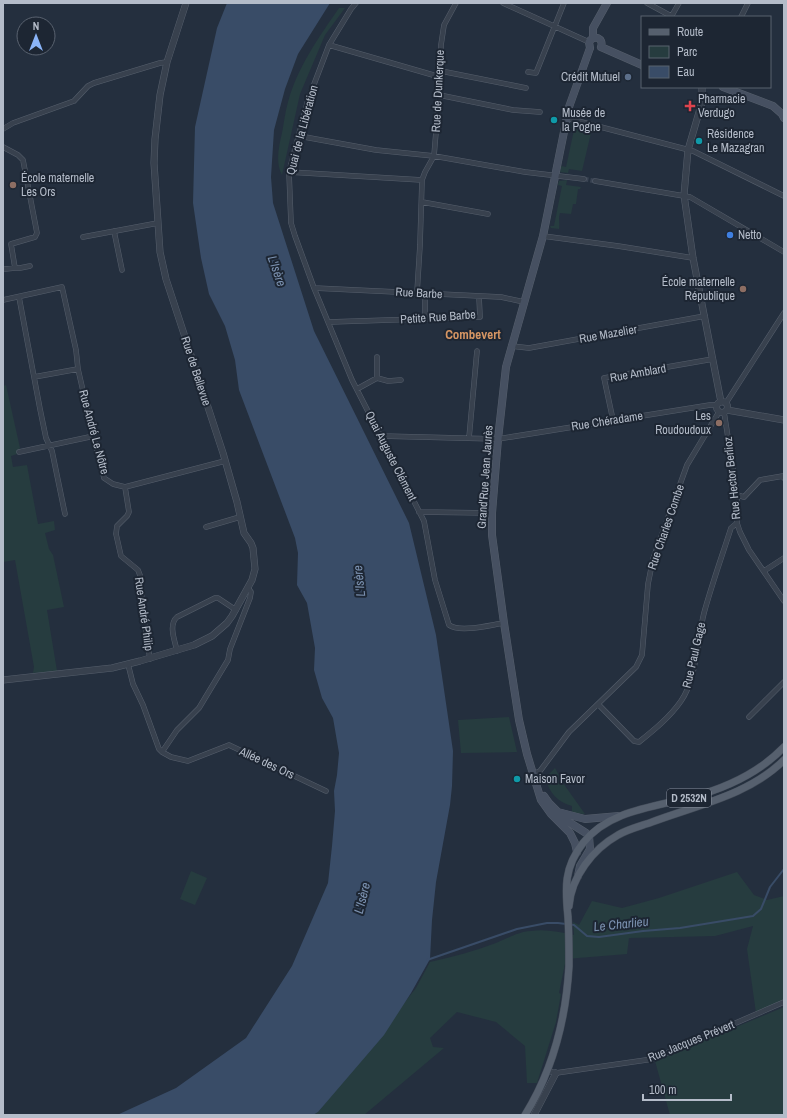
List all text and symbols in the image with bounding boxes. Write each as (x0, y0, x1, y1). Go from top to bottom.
north arrow (16, 16, 56, 56)
legend (641, 16, 771, 88)
text: N (33, 19, 39, 33)
text: Route (677, 24, 703, 40)
text: Parc (677, 44, 697, 60)
street label: Rue de Dunkerque (428, 49, 448, 133)
text: Eau (677, 64, 695, 80)
place label: Crédit Mutuel (561, 69, 620, 85)
marker: Crédit Mutuel (623, 72, 633, 82)
street label: Quai de la Libération (282, 83, 322, 177)
place label: Pharmacie Verdugo (698, 91, 746, 121)
marker: Pharmacie Verdugo (685, 101, 695, 111)
place label: Musée de la Pogne (562, 105, 605, 135)
marker: Musée de la Pogne (549, 115, 559, 125)
place label: Résidence Le Mazagran (707, 126, 764, 156)
marker: Résidence Le Mazagran (694, 136, 704, 146)
place label: École maternelle Les Ors (21, 170, 94, 200)
marker: École maternelle Les Ors (8, 180, 18, 190)
place label: Netto (738, 227, 762, 243)
marker: Netto (725, 230, 735, 240)
water label: L'Isère (264, 253, 290, 289)
place label: École maternelle République (662, 274, 735, 304)
street label: Rue Barbe (395, 284, 443, 302)
marker: École maternelle République (738, 284, 748, 294)
street label: Petite Rue Barbe (400, 306, 476, 328)
street label: Rue Mazelier (578, 321, 639, 347)
district label: Combevert (445, 326, 501, 343)
street label: Rue de Bellevue (177, 334, 215, 408)
street label: Rue Amblard (609, 360, 667, 386)
street label: Rue André Le Nôtre (75, 388, 113, 476)
street label: Rue Chéradame (570, 407, 644, 435)
street label: Quai Auguste Clément (361, 408, 421, 504)
place label: Les Roudoudoux (655, 408, 711, 438)
marker: Les Roudoudoux (714, 418, 724, 428)
street label: Grand'Rue Jean Jaurès (473, 425, 497, 529)
street label: Rue Hector Berlioz (720, 436, 744, 520)
street label: Rue Charles Combe (644, 482, 688, 572)
water label: L'Isère (349, 564, 369, 598)
street label: Rue André Philip (131, 576, 157, 652)
street label: Rue Paul Gage (679, 620, 709, 690)
street label: Allée des Ors (236, 743, 297, 783)
place label: Maison Favor (525, 771, 585, 787)
marker: Maison Favor (512, 774, 522, 784)
road number: D 2532N (667, 789, 711, 807)
water label: L'Isère (350, 881, 374, 915)
water label: Le Charlieu (593, 913, 649, 935)
street label: Rue Jacques Prévert (645, 1016, 737, 1066)
scale bar (643, 1076, 731, 1102)
text: 100 m (649, 1082, 676, 1098)

